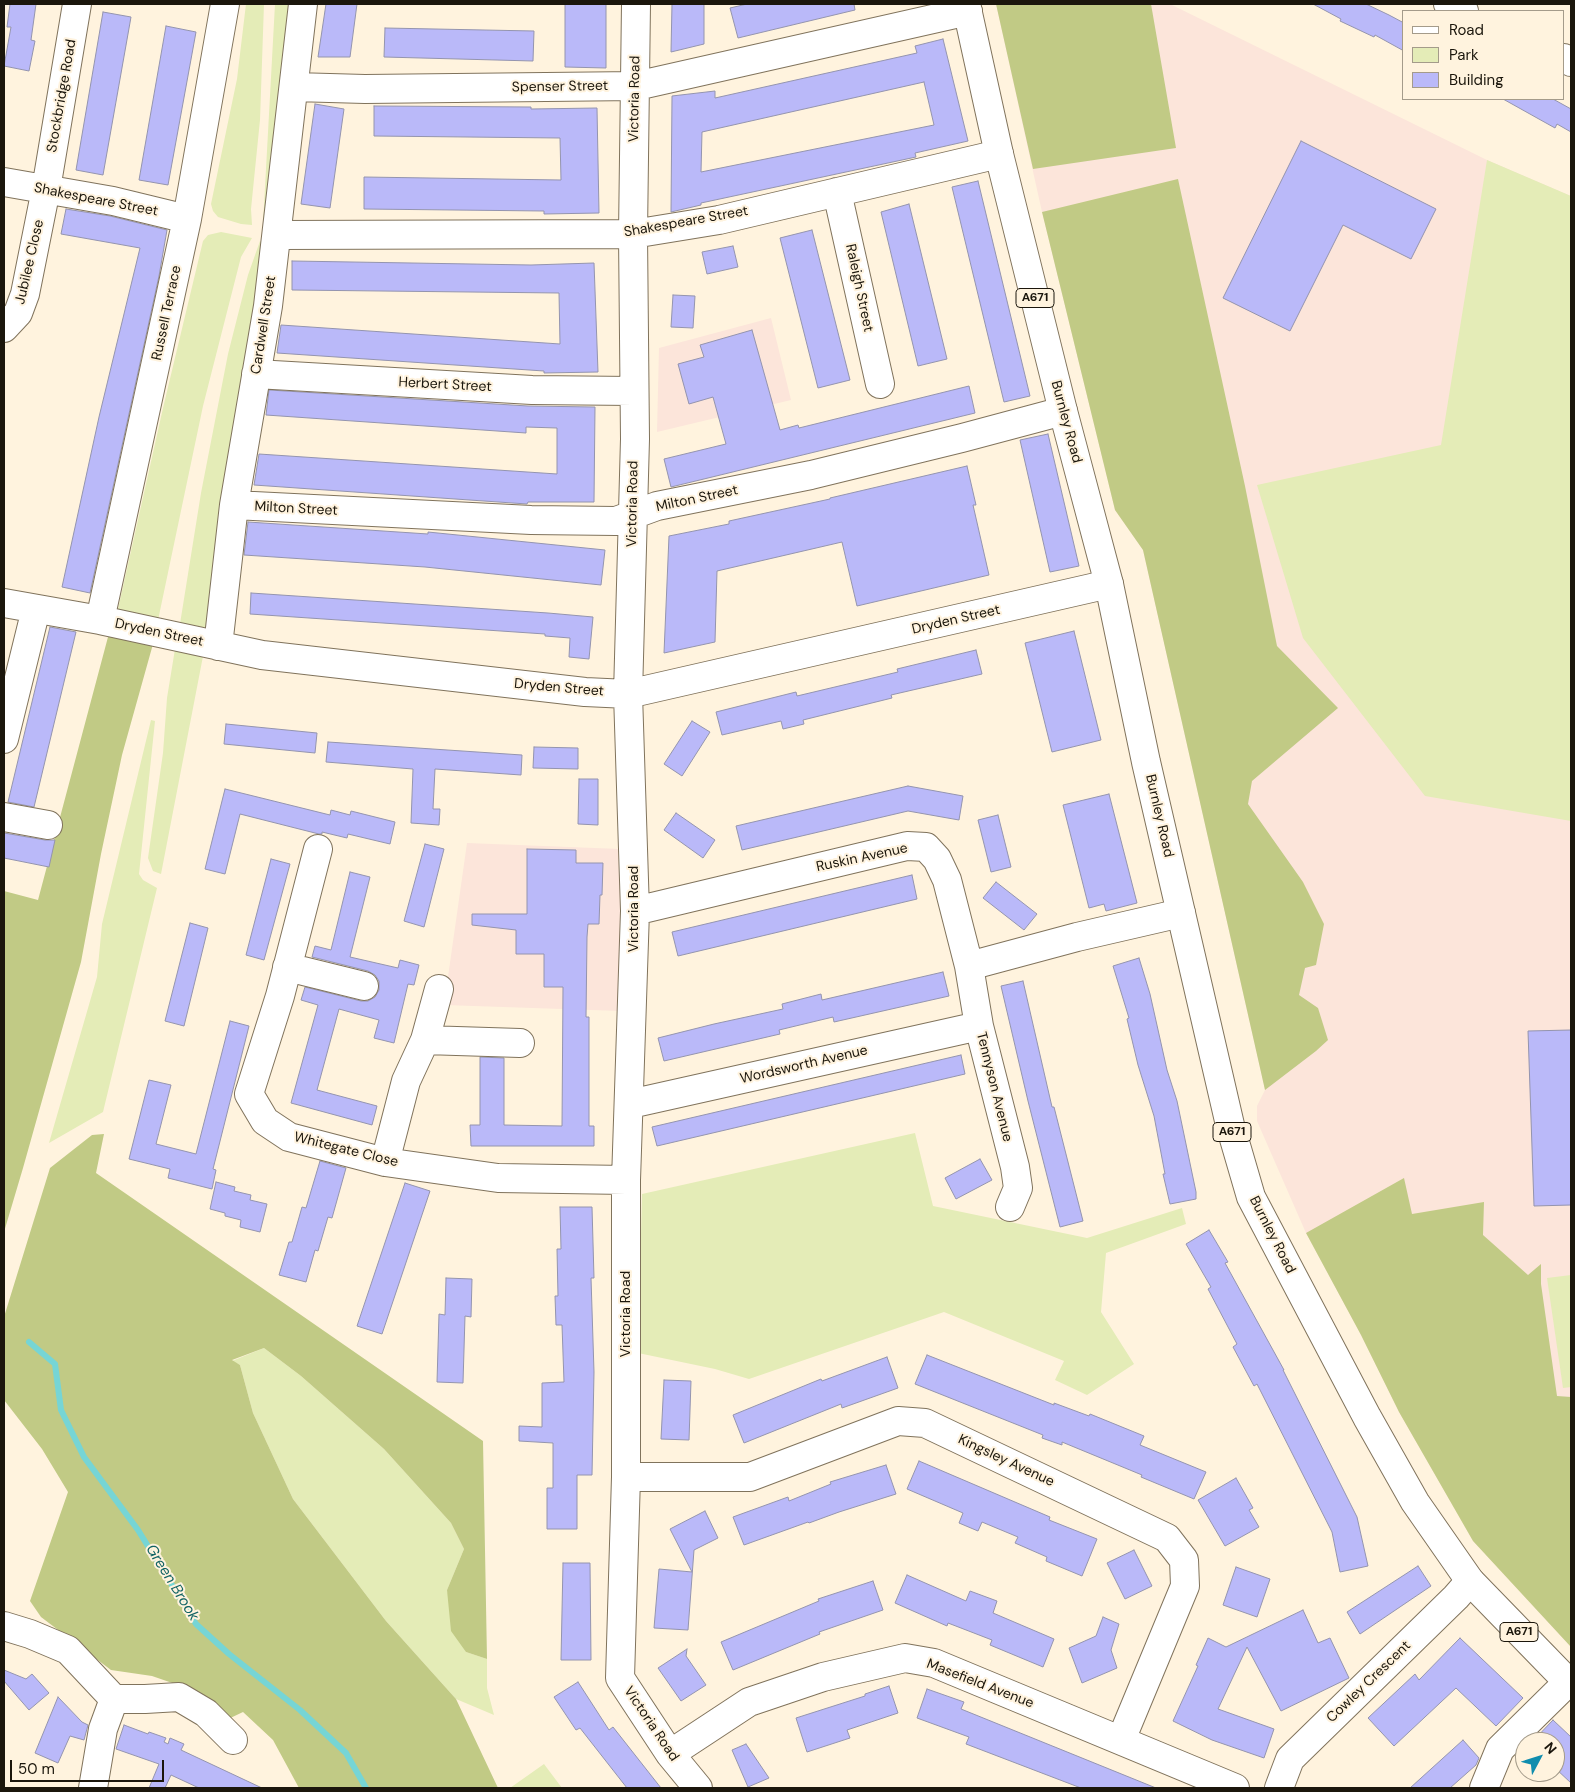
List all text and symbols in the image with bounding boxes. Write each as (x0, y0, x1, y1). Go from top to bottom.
legend (1402, 10, 1565, 100)
text: Road (1449, 20, 1484, 40)
street label: Stockbridge Road (44, 38, 80, 154)
text: Park (1449, 45, 1479, 65)
street label: Victoria Road (626, 56, 644, 142)
text: Building (1449, 70, 1504, 90)
street label: Spenser Street (512, 78, 608, 96)
street label: Shakespeare Street (33, 180, 159, 220)
street label: Shakespeare Street (623, 203, 749, 241)
street label: Jubilee Close (12, 218, 48, 306)
street label: Raleigh Street (841, 243, 877, 333)
street label: Russell Terrace (149, 264, 185, 362)
street label: Cardwell Street (248, 275, 280, 375)
road number: A671 (1016, 288, 1054, 308)
street label: Herbert Street (398, 374, 492, 396)
street label: Burnley Road (1047, 379, 1085, 465)
street label: Victoria Road (624, 461, 642, 547)
street label: Milton Street (655, 482, 739, 516)
street label: Milton Street (254, 498, 338, 520)
street label: Dryden Street (910, 602, 1002, 638)
street label: Dryden Street (113, 615, 205, 651)
street label: Dryden Street (513, 676, 605, 700)
street label: Burnley Road (1141, 773, 1177, 859)
street label: Ruskin Avenue (815, 840, 909, 876)
street label: Victoria Road (626, 866, 642, 952)
street label: Tennyson Avenue (972, 1030, 1016, 1144)
street label: Wordsworth Avenue (739, 1042, 869, 1088)
road number: A671 (1213, 1122, 1251, 1142)
street label: Whitegate Close (292, 1129, 400, 1171)
street label: Burnley Road (1245, 1194, 1299, 1276)
street label: Victoria Road (618, 1271, 634, 1357)
street label: Kingsley Avenue (955, 1431, 1057, 1491)
water label: Green Brook (141, 1542, 203, 1624)
road number: A671 (1500, 1622, 1538, 1641)
street label: Cowley Crescent (1323, 1638, 1415, 1726)
street label: Masefield Avenue (924, 1656, 1036, 1712)
street label: Victoria Road (620, 1683, 682, 1765)
north arrow (1515, 1732, 1565, 1782)
text: N (1541, 1738, 1561, 1758)
scale bar (12, 1750, 166, 1782)
text: 50 m (18, 1759, 55, 1779)

